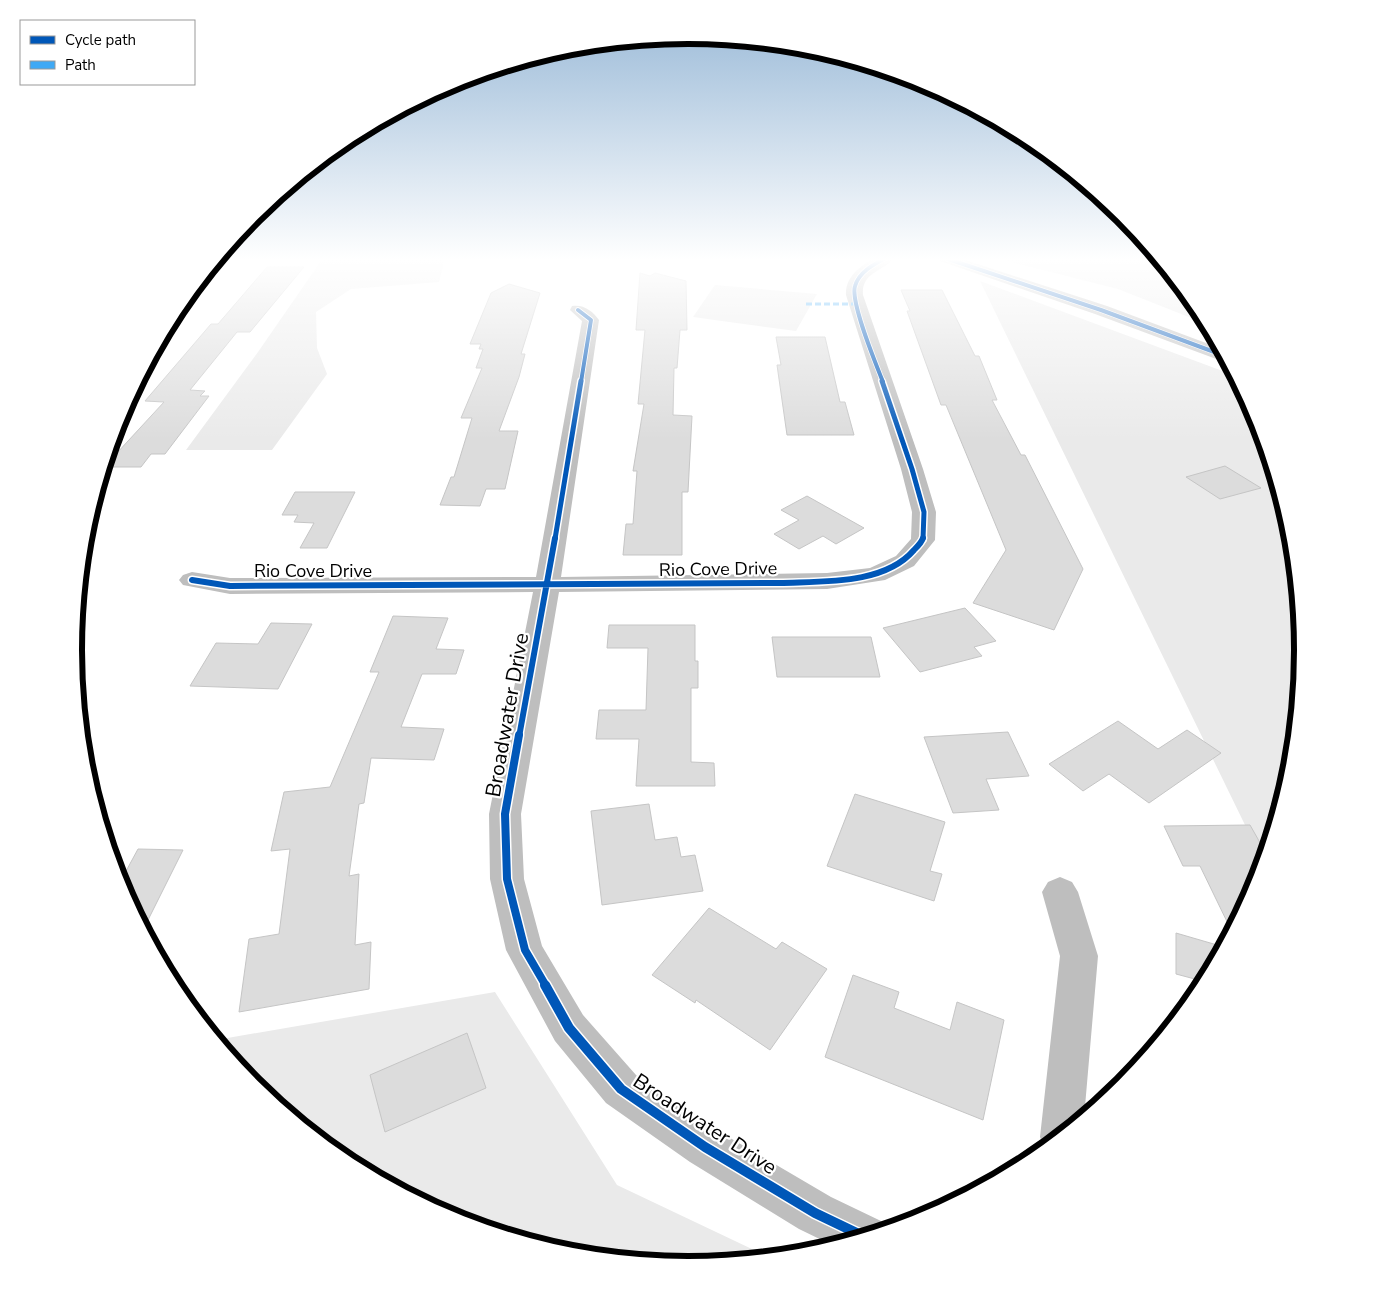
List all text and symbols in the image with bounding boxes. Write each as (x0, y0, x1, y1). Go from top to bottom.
legend (20, 20, 195, 85)
text: Cycle path (65, 30, 136, 50)
text: Path (65, 55, 96, 75)
street label: Rio Cove Drive (659, 556, 777, 582)
street label: Rio Cove Drive (254, 559, 372, 583)
street label: Broadwater Drive (479, 631, 535, 799)
street label: Broadwater Drive (628, 1067, 782, 1181)

